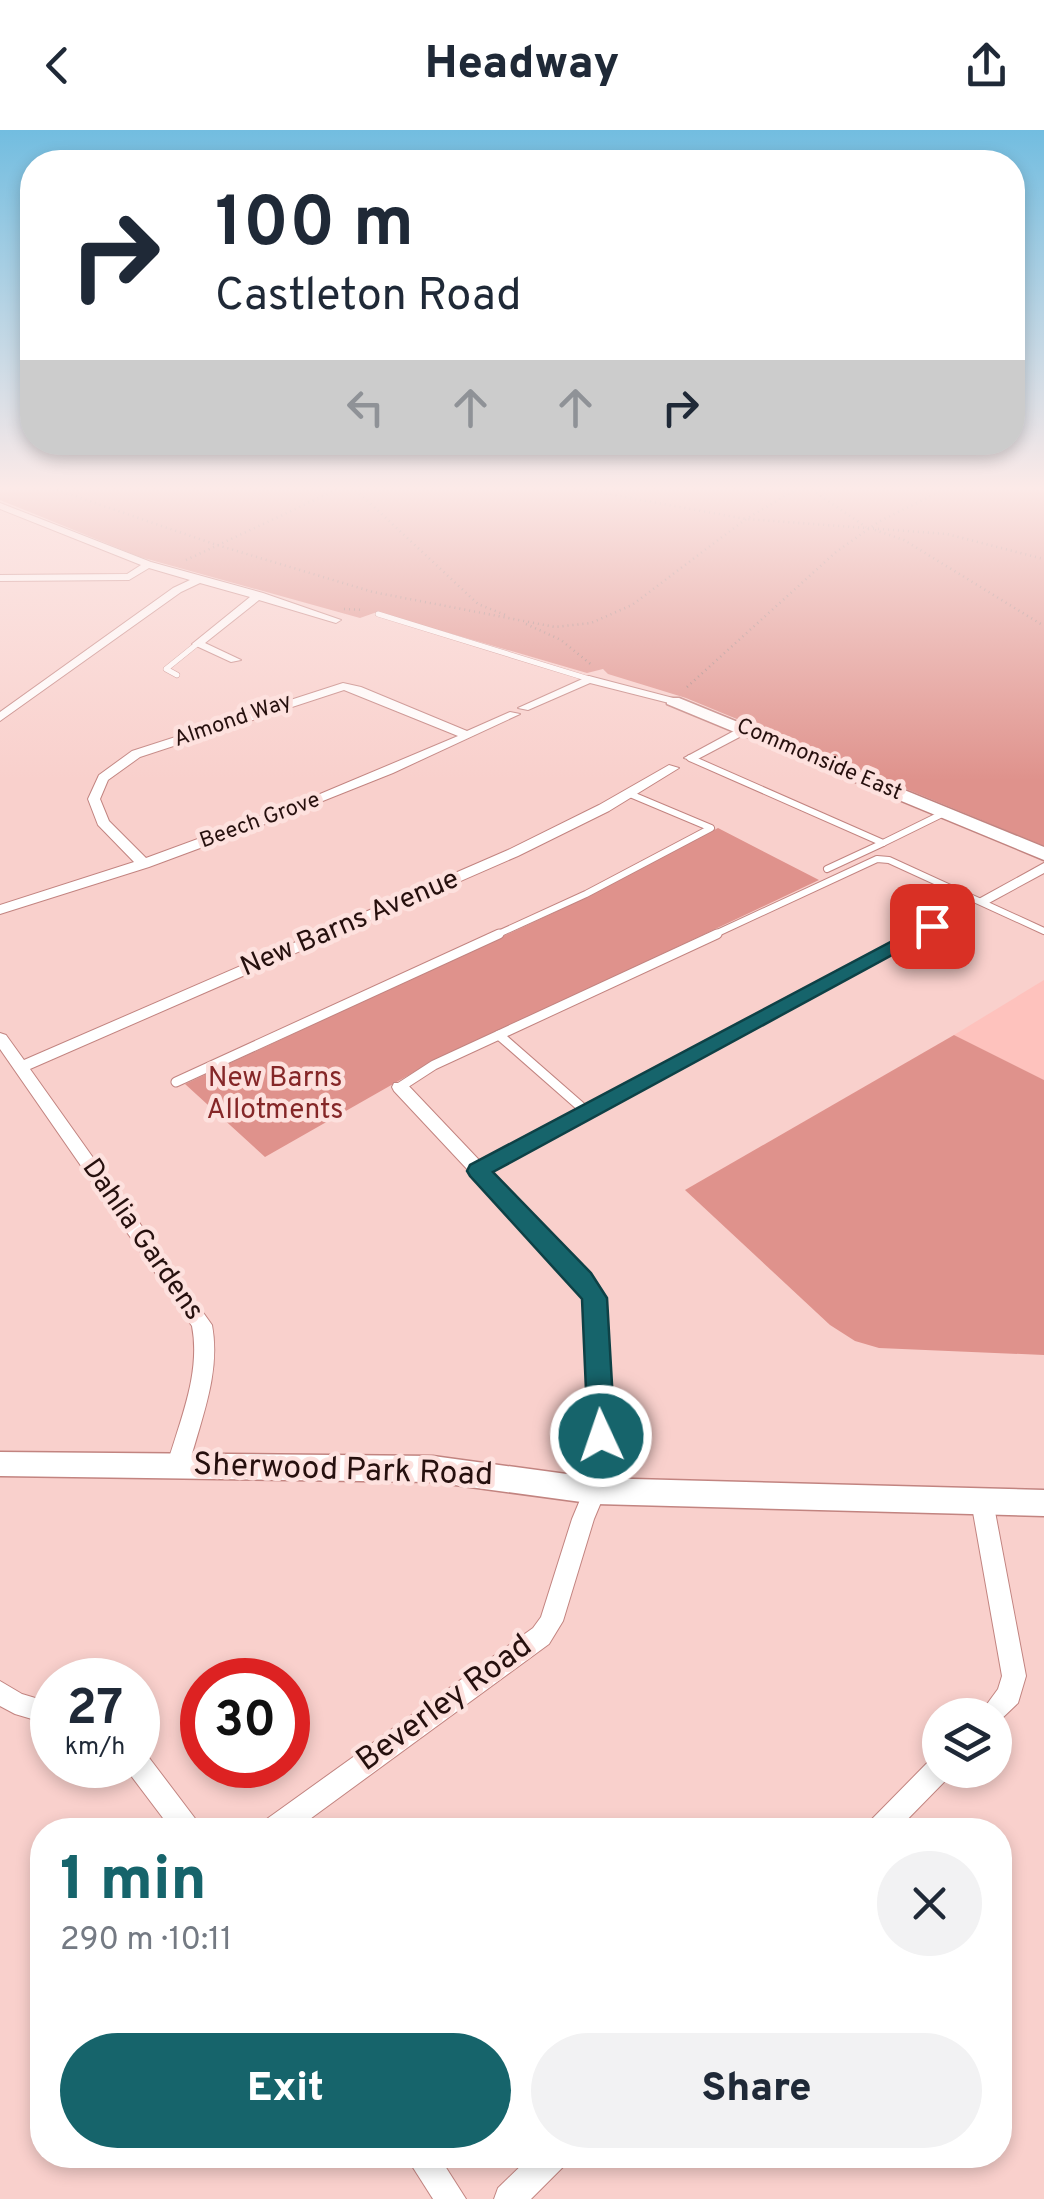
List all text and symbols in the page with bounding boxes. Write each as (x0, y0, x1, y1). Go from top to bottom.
text: Headway (425, 37, 619, 94)
icon: back (30, 38, 85, 93)
icon: share (959, 38, 1014, 93)
text: 100 m (215, 182, 414, 271)
icon: right (50, 190, 180, 320)
text: Castleton Road (215, 269, 522, 326)
icon: left (338, 380, 393, 435)
icon: ahead (443, 380, 498, 435)
icon: ahead (548, 380, 603, 435)
icon: right (653, 380, 708, 435)
street label: Almond Way (171, 688, 295, 754)
street label: Commonside East (732, 713, 906, 807)
street label: Beech Grove (196, 787, 324, 855)
street label: New Barns Avenue (235, 862, 465, 986)
pin (890, 884, 975, 969)
icon: arrive (905, 899, 960, 954)
park label: New Barns Allotments (207, 1061, 343, 1129)
street label: Dahlia Gardens (73, 1152, 211, 1328)
position arrow (549, 1384, 653, 1488)
street label: Sherwood Park Road (192, 1446, 494, 1496)
street label: Beverley Road (349, 1627, 541, 1781)
speed limit sign: 30 (180, 1658, 310, 1788)
text: 27 (67, 1679, 123, 1742)
map controls (922, 1698, 1012, 1788)
button: layers (922, 1698, 1012, 1788)
text: km/h (65, 1732, 125, 1764)
text: 1 min (60, 1845, 207, 1921)
button: close (877, 1851, 982, 1956)
text: 290 m · 10:11 (60, 1921, 232, 1961)
button: Exit (60, 2033, 511, 2148)
button: Share (531, 2033, 982, 2148)

